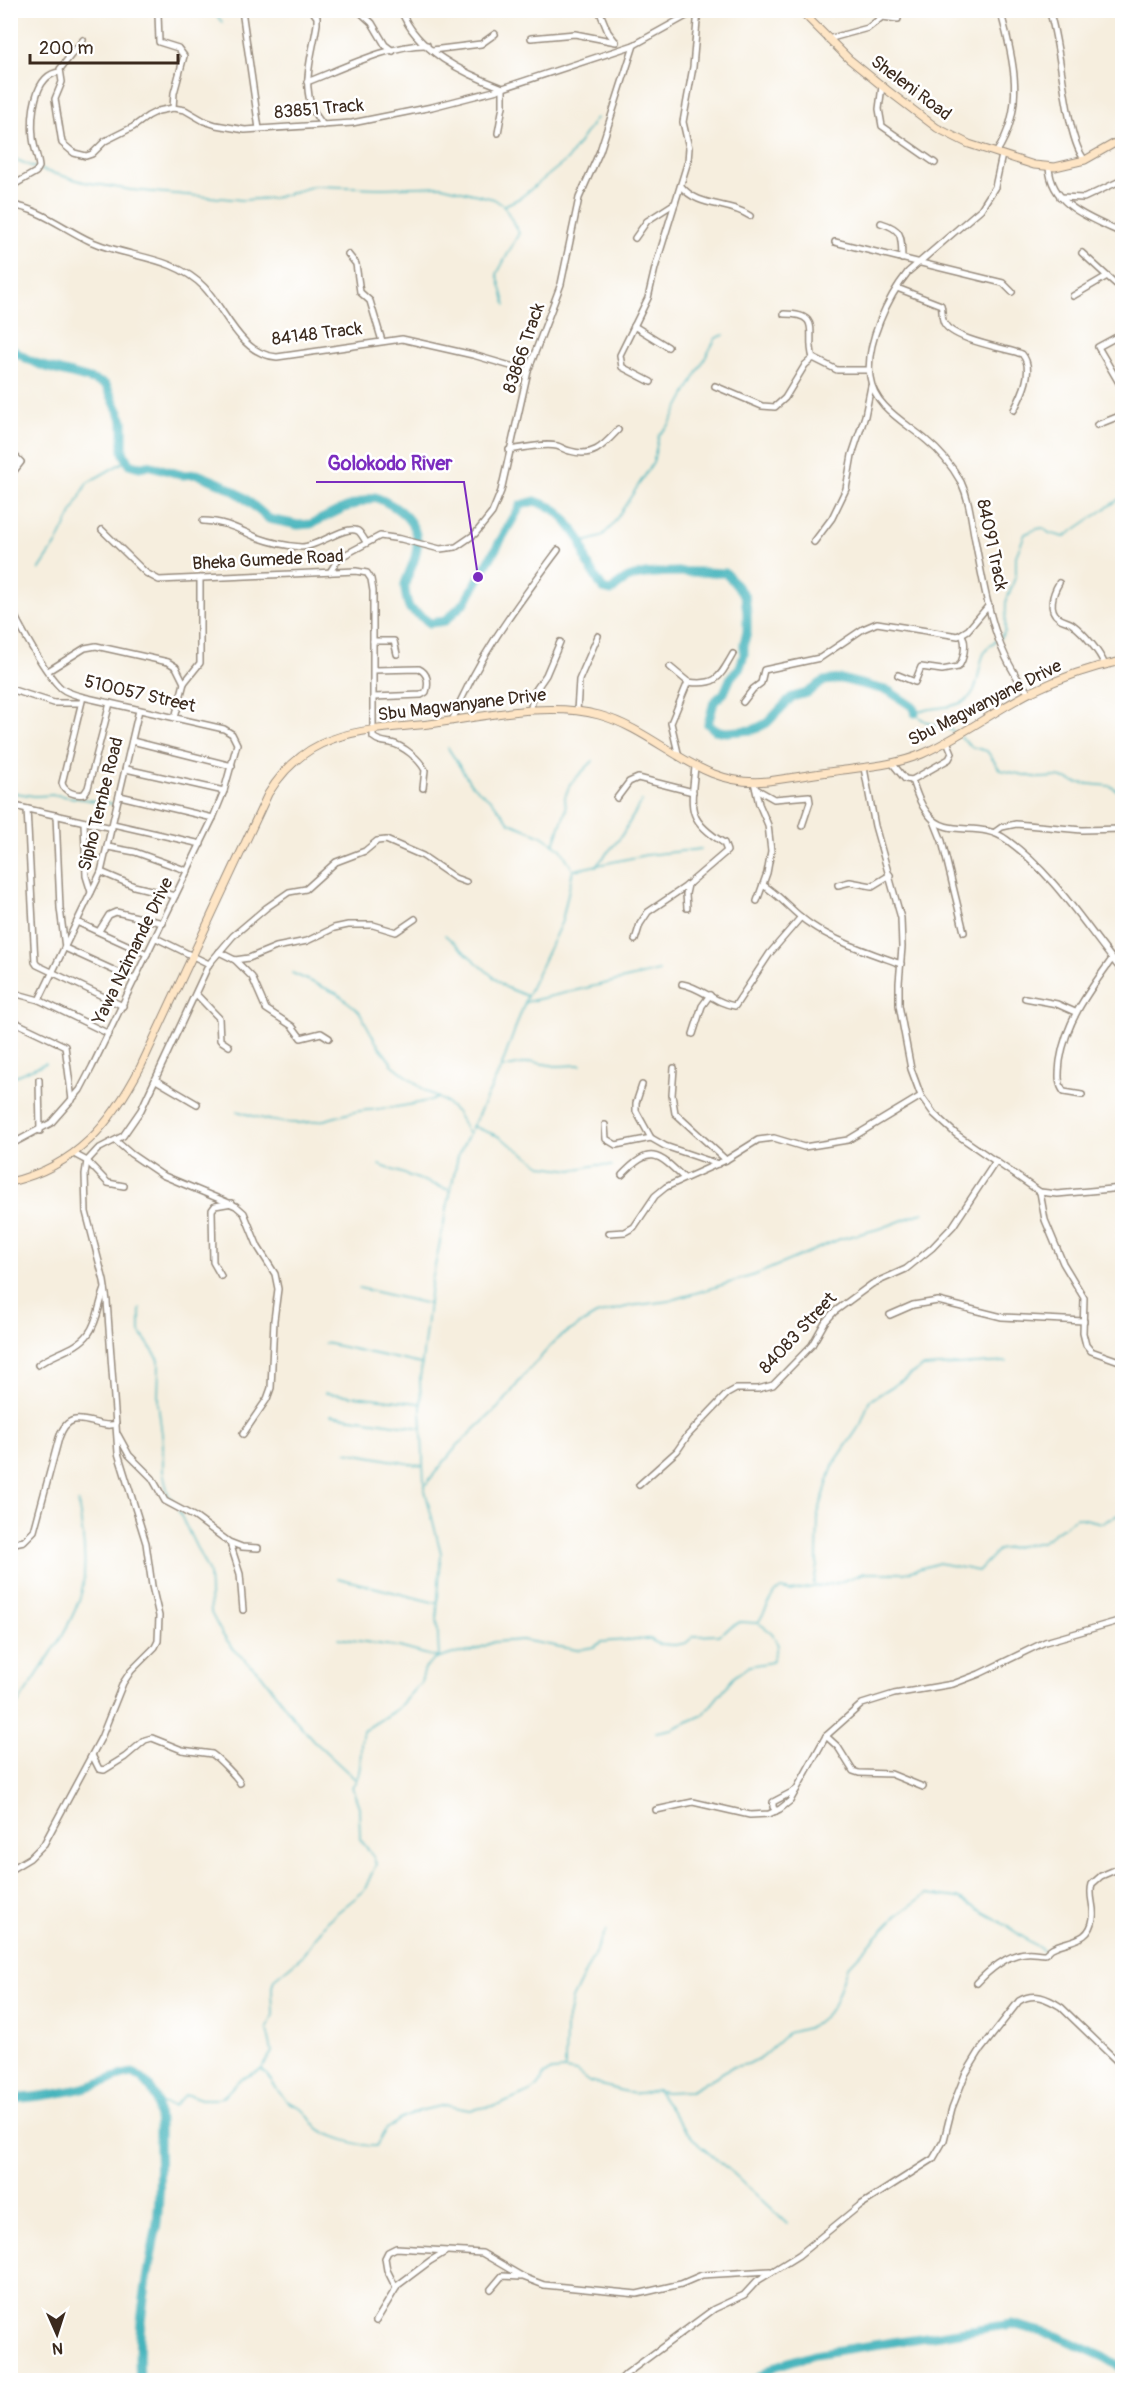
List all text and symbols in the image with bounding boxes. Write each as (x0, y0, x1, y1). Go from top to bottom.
scale bar (30, 27, 178, 65)
text: 200 m (39, 37, 94, 60)
street label: Sheleni Road (866, 50, 956, 126)
street label: 83851 Track (273, 94, 365, 124)
street label: 83866 Track (498, 299, 550, 396)
street label: 84148 Track (270, 317, 364, 351)
callout: Golokodo River (316, 444, 464, 482)
text: Golokodo River (328, 451, 453, 476)
street label: 84091 Track (971, 497, 1013, 593)
street label: Bheka Gumede Road (192, 545, 344, 575)
street label: Sbu Magwanyane Drive (904, 654, 1066, 752)
street label: 510057 Street (82, 670, 199, 718)
street label: Sbu Magwanyane Drive (377, 683, 548, 727)
street label: Sipho Tembe Road (73, 735, 129, 873)
street label: Yawa Nzimande Drive (87, 873, 179, 1029)
street label: 84083 Street (754, 1287, 842, 1379)
north arrow (27, 2304, 87, 2364)
text: N (52, 2338, 64, 2358)

